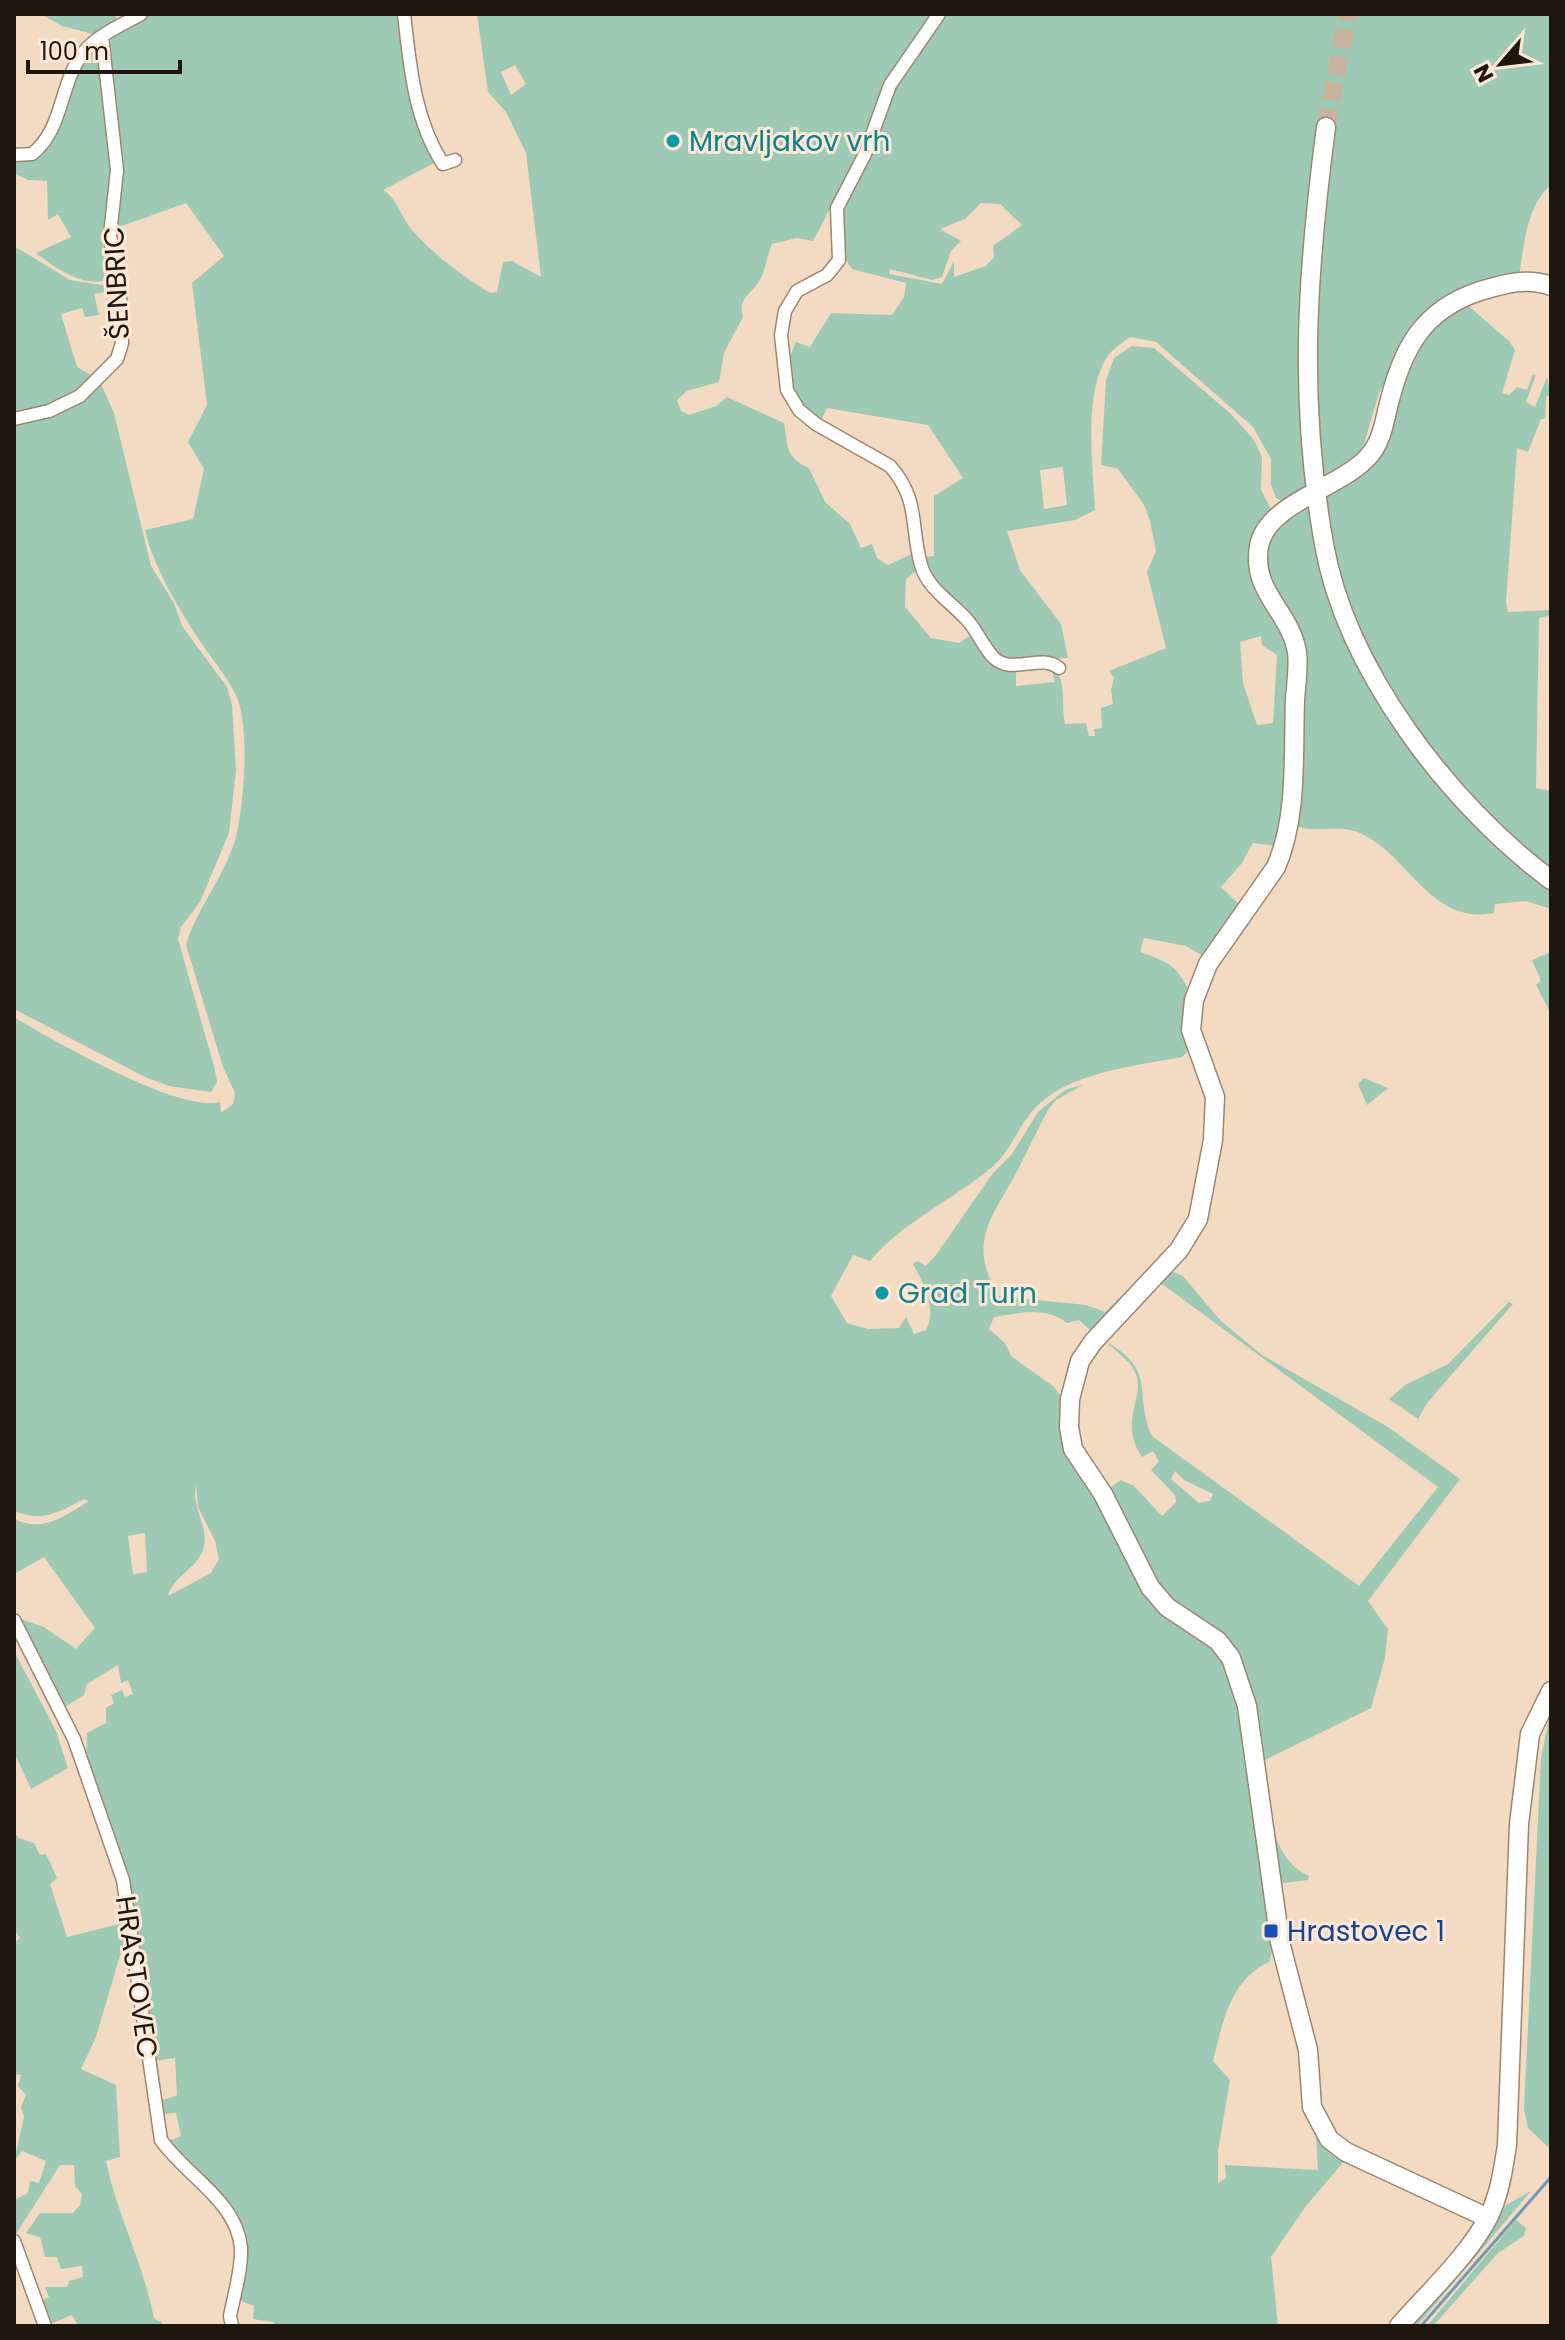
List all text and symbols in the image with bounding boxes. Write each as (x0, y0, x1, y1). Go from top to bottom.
scale bar (28, 24, 180, 74)
north arrow (1461, 24, 1541, 104)
text: 100 m (40, 35, 109, 68)
text: N (1466, 59, 1501, 88)
place label: Mravljakov vrh (689, 122, 891, 161)
marker: Mravljakov vrh (664, 132, 682, 150)
street label: ŠENBRIC (94, 225, 139, 341)
place label: Grad Turn (898, 1274, 1037, 1313)
marker: Grad Turn (873, 1284, 891, 1302)
street label: HRASTOVEC (106, 1893, 167, 2061)
place label: Hrastovec 1 (1287, 1912, 1445, 1951)
marker: Hrastovec 1 (1262, 1922, 1280, 1940)

